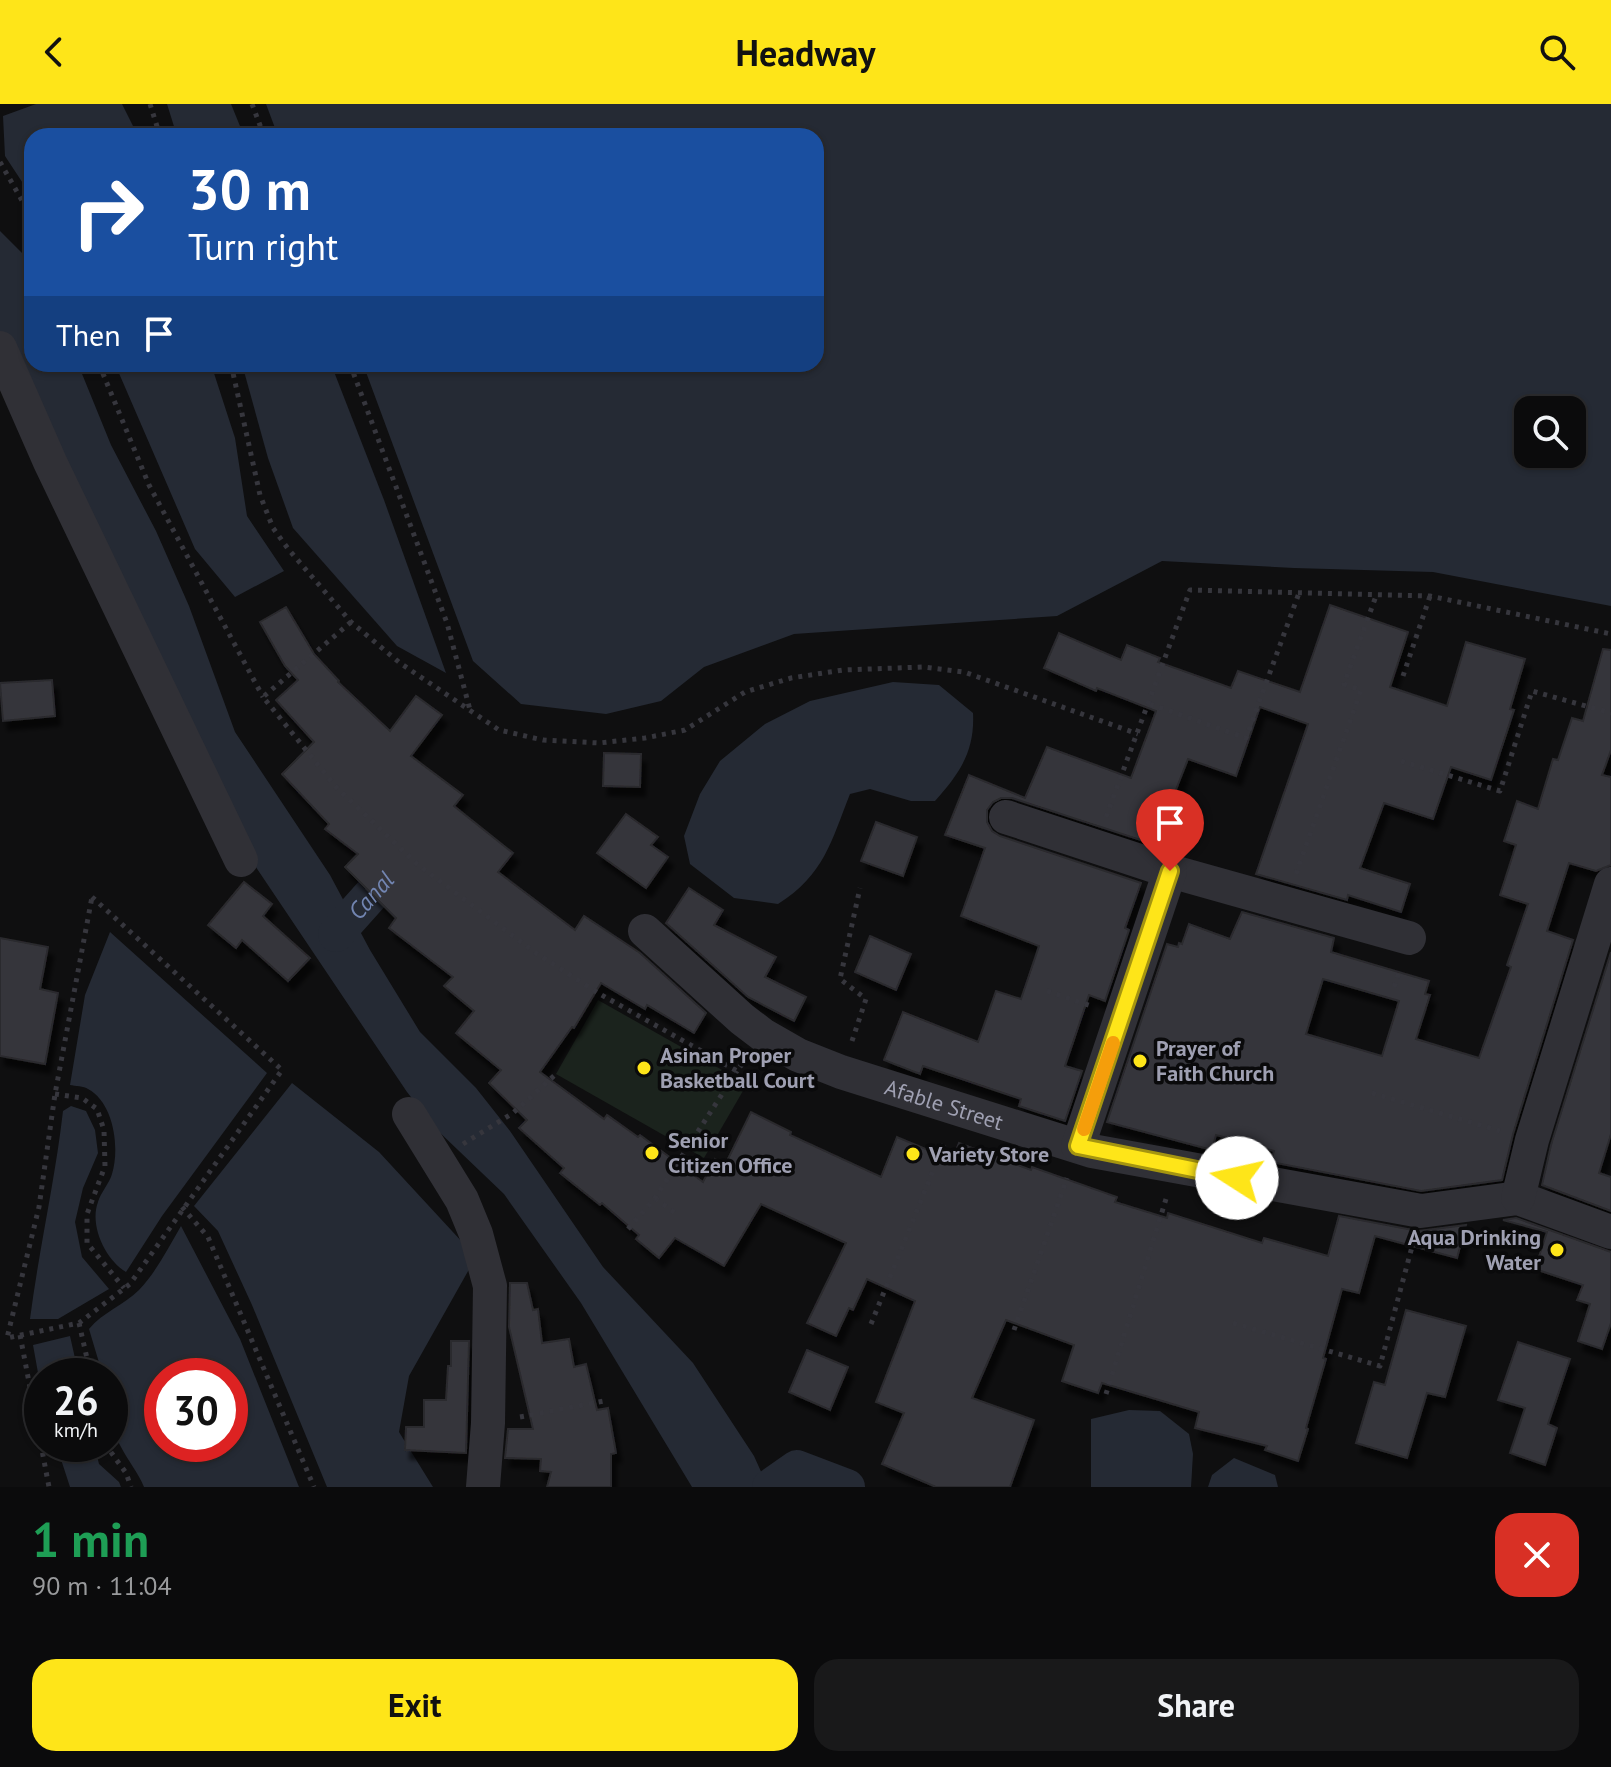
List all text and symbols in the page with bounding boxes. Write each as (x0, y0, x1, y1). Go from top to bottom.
text: Headway (735, 29, 876, 76)
icon: back (32, 30, 76, 74)
icon: search (1535, 30, 1579, 74)
text: 30 m (188, 153, 311, 225)
icon: right (56, 160, 160, 264)
text: Turn right (188, 223, 338, 270)
icon: arrive (137, 312, 181, 356)
text: Then (56, 315, 121, 354)
map controls (1514, 396, 1586, 468)
button: search (1514, 396, 1586, 468)
pin (1136, 789, 1204, 871)
icon: arrive (1148, 801, 1192, 845)
water label: Canal (341, 864, 401, 926)
place label: Prayer of Faith Church (1156, 1034, 1274, 1087)
place label: Asinan Proper Basketball Court (660, 1041, 815, 1094)
marker: Prayer of Faith Church (1131, 1052, 1149, 1070)
marker: Asinan Proper Basketball Court (635, 1059, 653, 1077)
street label: Afable Street (881, 1073, 1007, 1136)
place label: Senior Citizen Office (668, 1126, 792, 1179)
position arrow (1195, 1136, 1279, 1220)
place label: Variety Store (928, 1140, 1049, 1168)
marker: Senior Citizen Office (643, 1144, 661, 1162)
marker: Variety Store (904, 1145, 922, 1163)
place label: Aqua Drinking Water (1408, 1223, 1541, 1276)
marker: Aqua Drinking Water (1548, 1241, 1566, 1259)
speed limit sign: 30 (144, 1358, 248, 1462)
text: 26 (53, 1374, 99, 1426)
text: km/h (54, 1417, 98, 1443)
text: 1 min (32, 1508, 149, 1570)
button: close (1495, 1513, 1579, 1597)
text: 90 m · 11:04 (32, 1569, 172, 1602)
button: Exit (32, 1659, 798, 1751)
button: Share (814, 1659, 1579, 1751)

